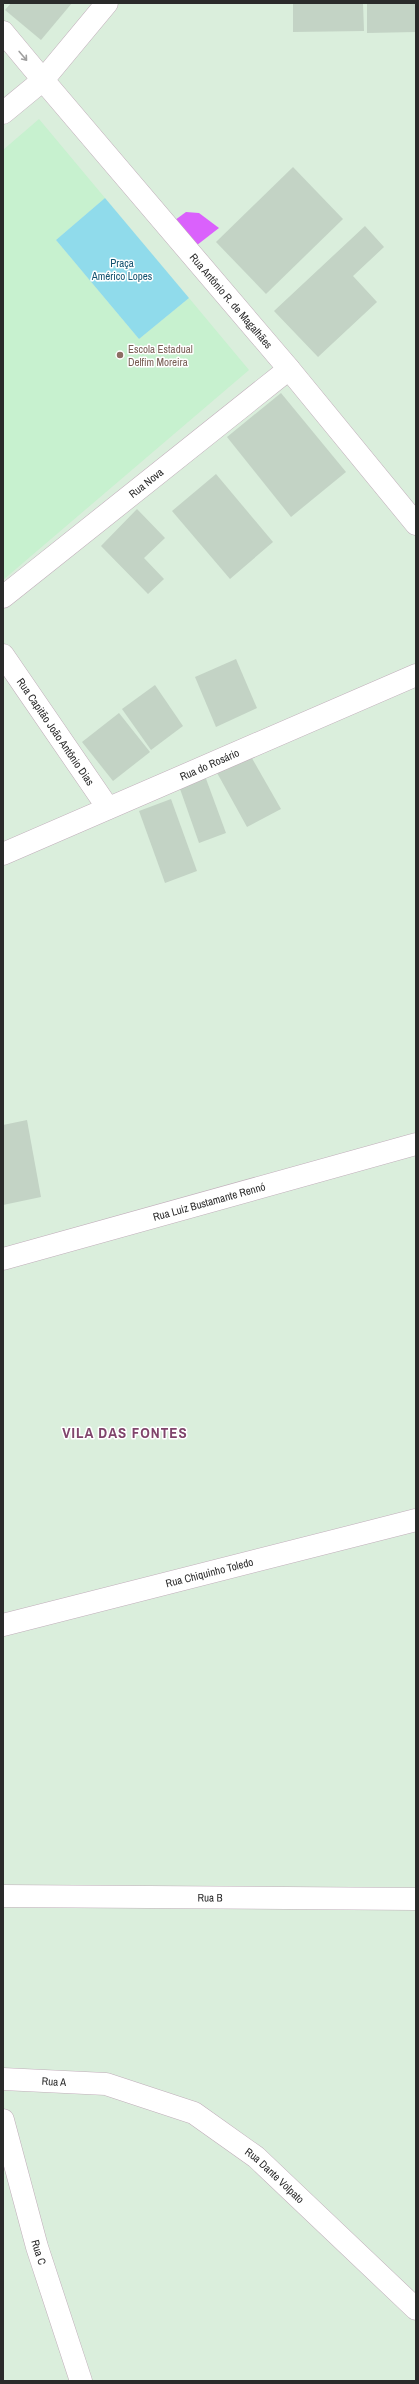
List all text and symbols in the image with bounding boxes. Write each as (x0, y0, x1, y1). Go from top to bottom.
one-way arrow (19, 50, 27, 61)
street label: Rua Antônio R. de Magalhães (187, 250, 276, 352)
park label: Praça Américo Lopes (91, 256, 153, 283)
place label: Escola Estadual Delfim Moreira (128, 342, 193, 369)
marker: Escola Estadual Delfim Moreira (115, 350, 125, 360)
street label: Rua Nova (126, 465, 166, 501)
street label: Rua Capitão João Antônio Dias (14, 675, 98, 788)
street label: Rua do Rosário (178, 746, 241, 784)
street label: Rua Luiz Bustamante Rennó (151, 1179, 267, 1224)
district label: VILA DAS FONTES (62, 1422, 188, 1443)
street label: Rua Chiquinho Toledo (164, 1555, 255, 1590)
street label: Rua B (197, 1890, 223, 1905)
street label: Rua A (41, 2074, 68, 2089)
street label: Rua Dante Volpato (242, 2144, 307, 2206)
street label: Rua C (28, 2238, 50, 2267)

